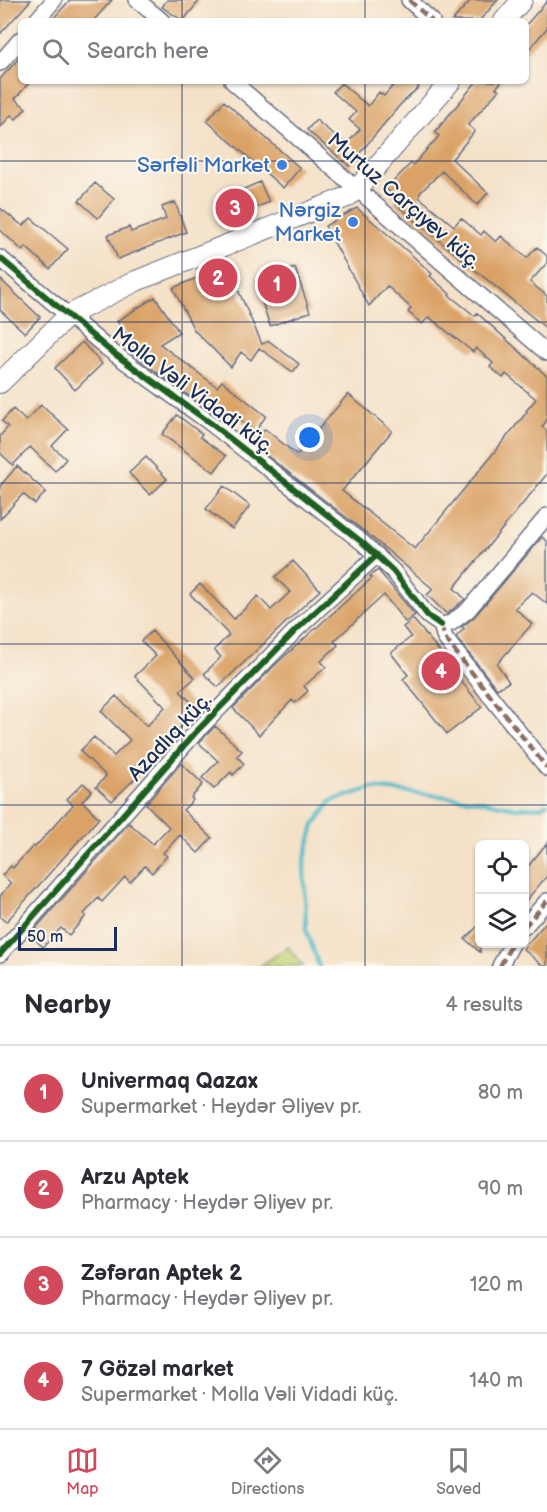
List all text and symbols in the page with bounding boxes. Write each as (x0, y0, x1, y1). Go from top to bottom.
search box (18, 18, 529, 84)
icon: search (39, 35, 72, 68)
text: Search here (87, 38, 209, 65)
street label: Murtuz Carçıyev küç. (322, 128, 486, 274)
place label: Sərfəli Market (137, 153, 271, 178)
marker: Sərfəli Market (275, 158, 289, 172)
pin: 3 (216, 186, 254, 230)
place label: Nərgiz Market (275, 198, 342, 247)
marker: Nərgiz Market (346, 215, 360, 229)
pin: 2 (198, 256, 238, 300)
pin: 1 (258, 262, 296, 306)
street label: Molla Vəli Vidadi küç. (107, 322, 279, 460)
your location (295, 423, 324, 452)
pin: 4 (422, 648, 460, 694)
street label: Azadlıq küç. (123, 688, 217, 786)
map controls (475, 840, 529, 948)
button: locate (475, 840, 529, 894)
button: layers (475, 894, 529, 948)
scale bar (18, 924, 117, 952)
text: 50 m (27, 928, 63, 947)
text: Nearby (24, 990, 111, 1021)
text: 4 results (445, 993, 523, 1017)
text: Univermaq Qazax (81, 1068, 258, 1095)
text: 1 (39, 1081, 48, 1105)
text: 80 m (478, 1081, 523, 1105)
text: Supermarket · Heydər Əliyev pr. (81, 1095, 361, 1119)
text: Arzu Aptek (81, 1164, 189, 1191)
text: 2 (38, 1177, 49, 1201)
text: 90 m (478, 1177, 523, 1201)
text: Pharmacy · Heydər Əliyev pr. (81, 1191, 333, 1215)
text: Zəfəran Aptek 2 (81, 1260, 242, 1287)
text: 3 (38, 1273, 49, 1297)
text: 120 m (470, 1273, 523, 1297)
text: Pharmacy · Heydər Əliyev pr. (81, 1287, 333, 1311)
text: 7 Gözəl market (81, 1356, 234, 1383)
text: 4 (38, 1369, 49, 1393)
text: 140 m (469, 1369, 523, 1393)
text: Supermarket · Molla Vəli Vidadi küç. (81, 1383, 398, 1407)
tab: Map (66, 1444, 99, 1499)
tab: Directions (231, 1444, 304, 1499)
tab: Saved (436, 1444, 481, 1499)

